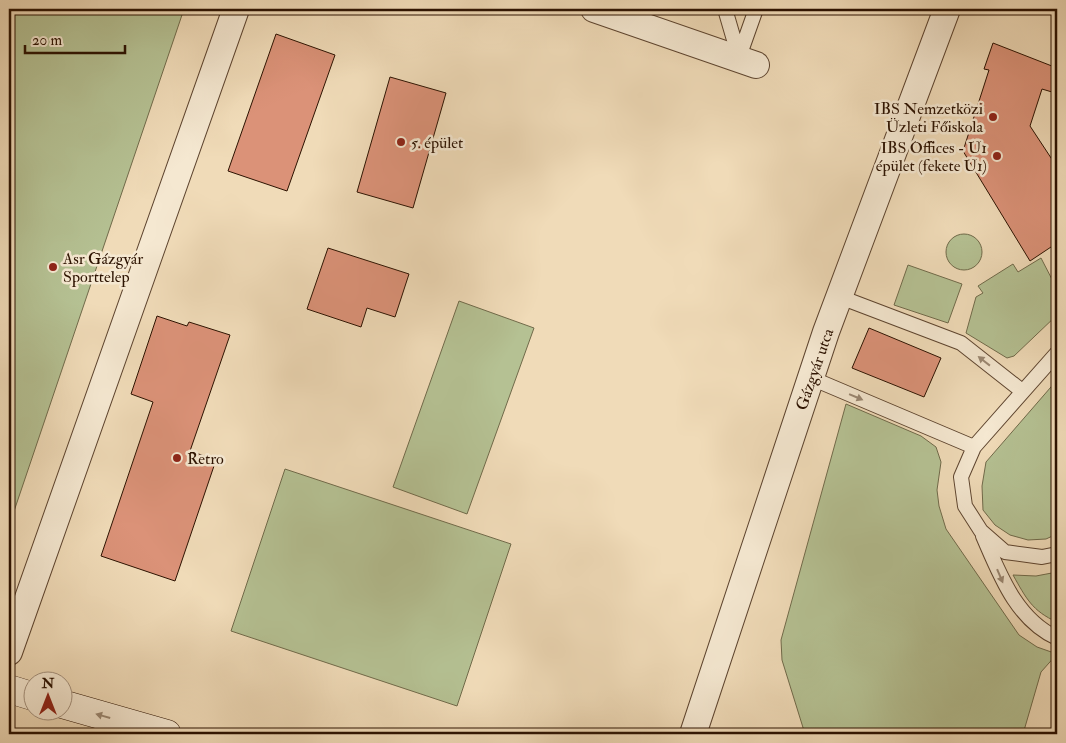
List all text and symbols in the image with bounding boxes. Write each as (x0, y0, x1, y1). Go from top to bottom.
scale bar (25, 22, 125, 54)
text: 20 m (32, 31, 62, 50)
place label: IBS Nemzetközi Üzleti Főiskola (874, 99, 983, 137)
marker: IBS Nemzetközi Üzleti Főiskola (987, 111, 999, 123)
place label: 5. épület (411, 133, 463, 154)
marker: 5. épület (395, 136, 407, 148)
place label: IBS Offices - U1 épület (fekete U1) (876, 138, 987, 177)
marker: IBS Offices - U1 épület (fekete U1) (991, 150, 1003, 162)
place label: Asr Gázgyár Sporttelep (62, 249, 143, 288)
marker: Asr Gázgyár Sporttelep (47, 261, 59, 273)
street label: Gázgyár utca (792, 325, 838, 413)
one-way arrow (977, 356, 990, 367)
one-way arrow (849, 393, 863, 401)
place label: Retro (187, 449, 224, 469)
marker: Retro (171, 452, 183, 464)
one-way arrow (996, 569, 1004, 583)
north arrow (22, 670, 72, 720)
text: N (41, 675, 55, 692)
one-way arrow (96, 712, 111, 720)

